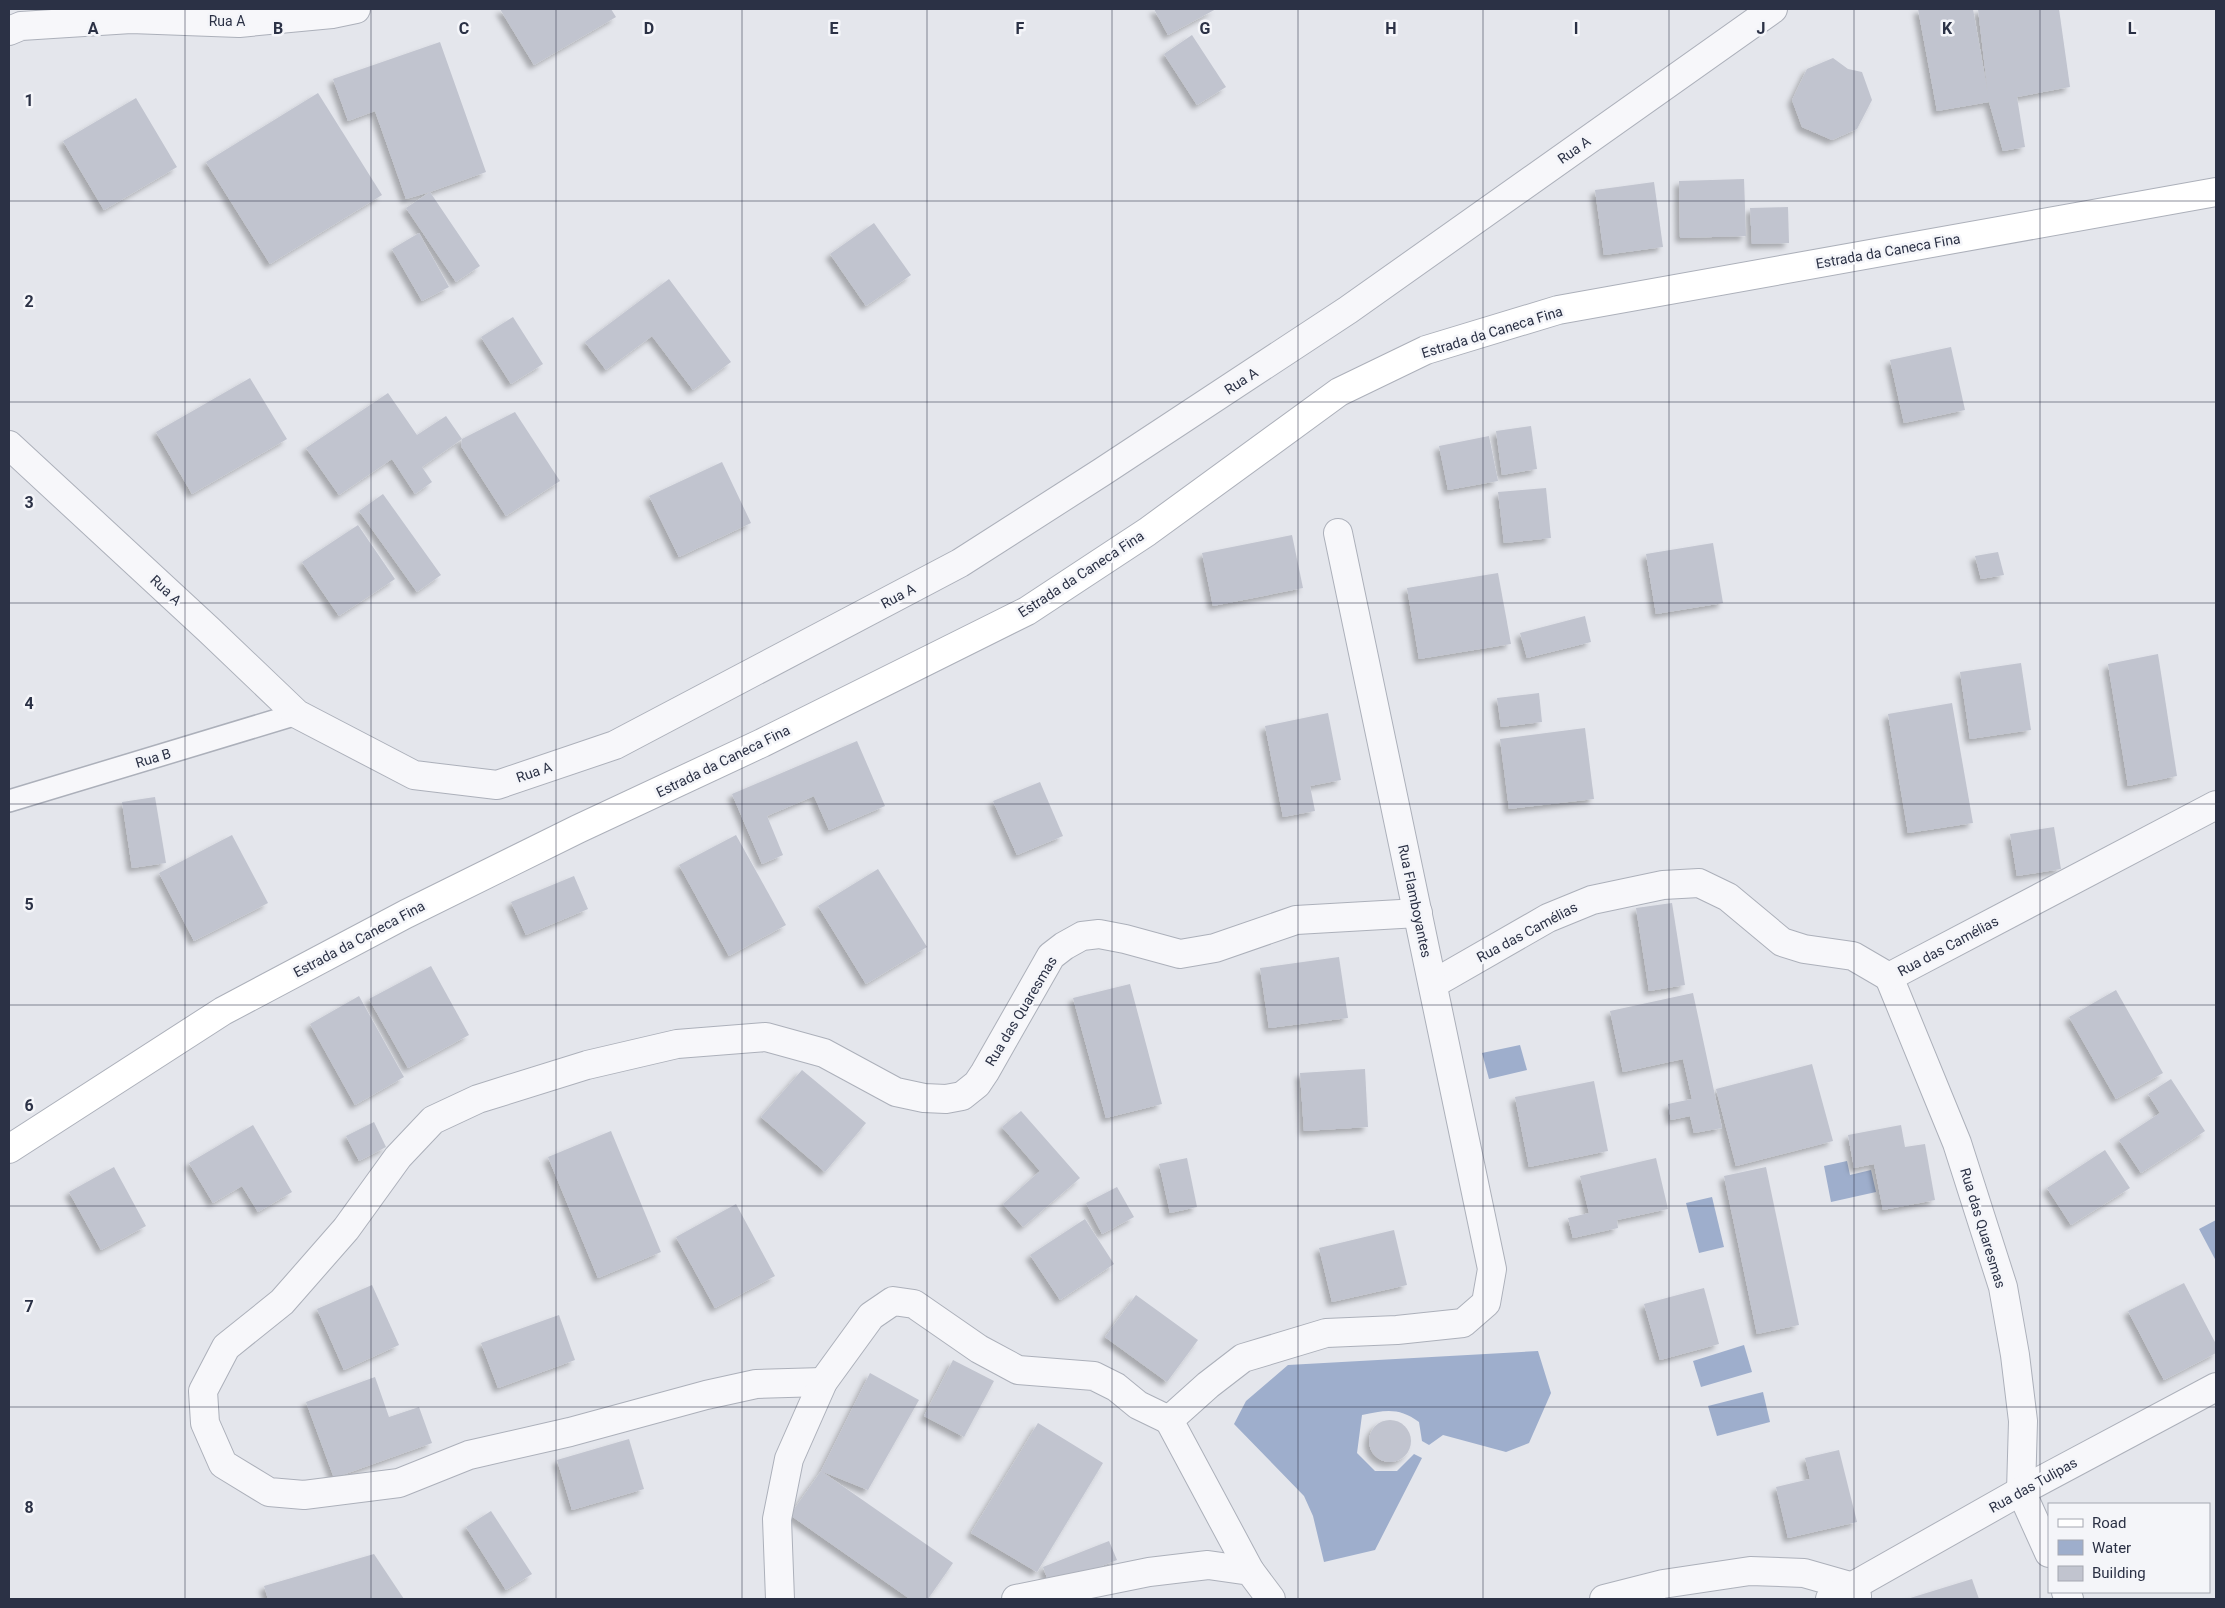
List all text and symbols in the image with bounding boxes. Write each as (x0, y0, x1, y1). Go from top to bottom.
street label: Rua A (209, 13, 245, 29)
text: A (88, 19, 99, 38)
text: B (273, 19, 283, 38)
text: C (459, 19, 469, 38)
text: D (644, 19, 654, 38)
text: E (830, 19, 839, 38)
text: F (1016, 19, 1025, 38)
text: G (1200, 19, 1211, 38)
text: H (1385, 19, 1397, 38)
text: I (1574, 19, 1578, 38)
text: J (1757, 19, 1765, 38)
text: K (1942, 19, 1953, 38)
text: L (2128, 19, 2137, 38)
text: 1 (24, 91, 34, 110)
street label: Rua A (1554, 133, 1594, 167)
street label: Estrada da Caneca Fina (1814, 230, 1962, 272)
text: 2 (24, 292, 34, 311)
street label: Estrada da Caneca Fina (1420, 303, 1564, 361)
street label: Rua A (1221, 364, 1261, 398)
text: 3 (24, 493, 34, 512)
street label: Estrada da Caneca Fina (1015, 527, 1147, 621)
street label: Rua A (147, 572, 185, 608)
street label: Rua A (878, 580, 918, 612)
text: 4 (24, 694, 34, 713)
street label: Estrada da Caneca Fina (654, 722, 792, 800)
street label: Rua B (133, 745, 173, 771)
street label: Rua A (514, 758, 554, 786)
street label: Rua Flamboyantes (1395, 843, 1435, 959)
text: 5 (24, 895, 34, 914)
street label: Estrada da Caneca Fina (291, 898, 427, 980)
street label: Rua das Camélias (1474, 899, 1580, 965)
street label: Rua das Camélias (1895, 913, 2001, 979)
street label: Rua das Quaresmas (982, 953, 1060, 1069)
text: 6 (24, 1096, 34, 1115)
street label: Rua das Quaresmas (1957, 1166, 2009, 1290)
text: 7 (24, 1297, 34, 1316)
street label: Rua das Tulipas (1986, 1454, 2080, 1516)
text: 8 (24, 1498, 34, 1517)
legend (2048, 1503, 2210, 1593)
text: Road (2092, 1514, 2126, 1532)
text: Water (2092, 1539, 2131, 1557)
text: Building (2092, 1564, 2146, 1582)

